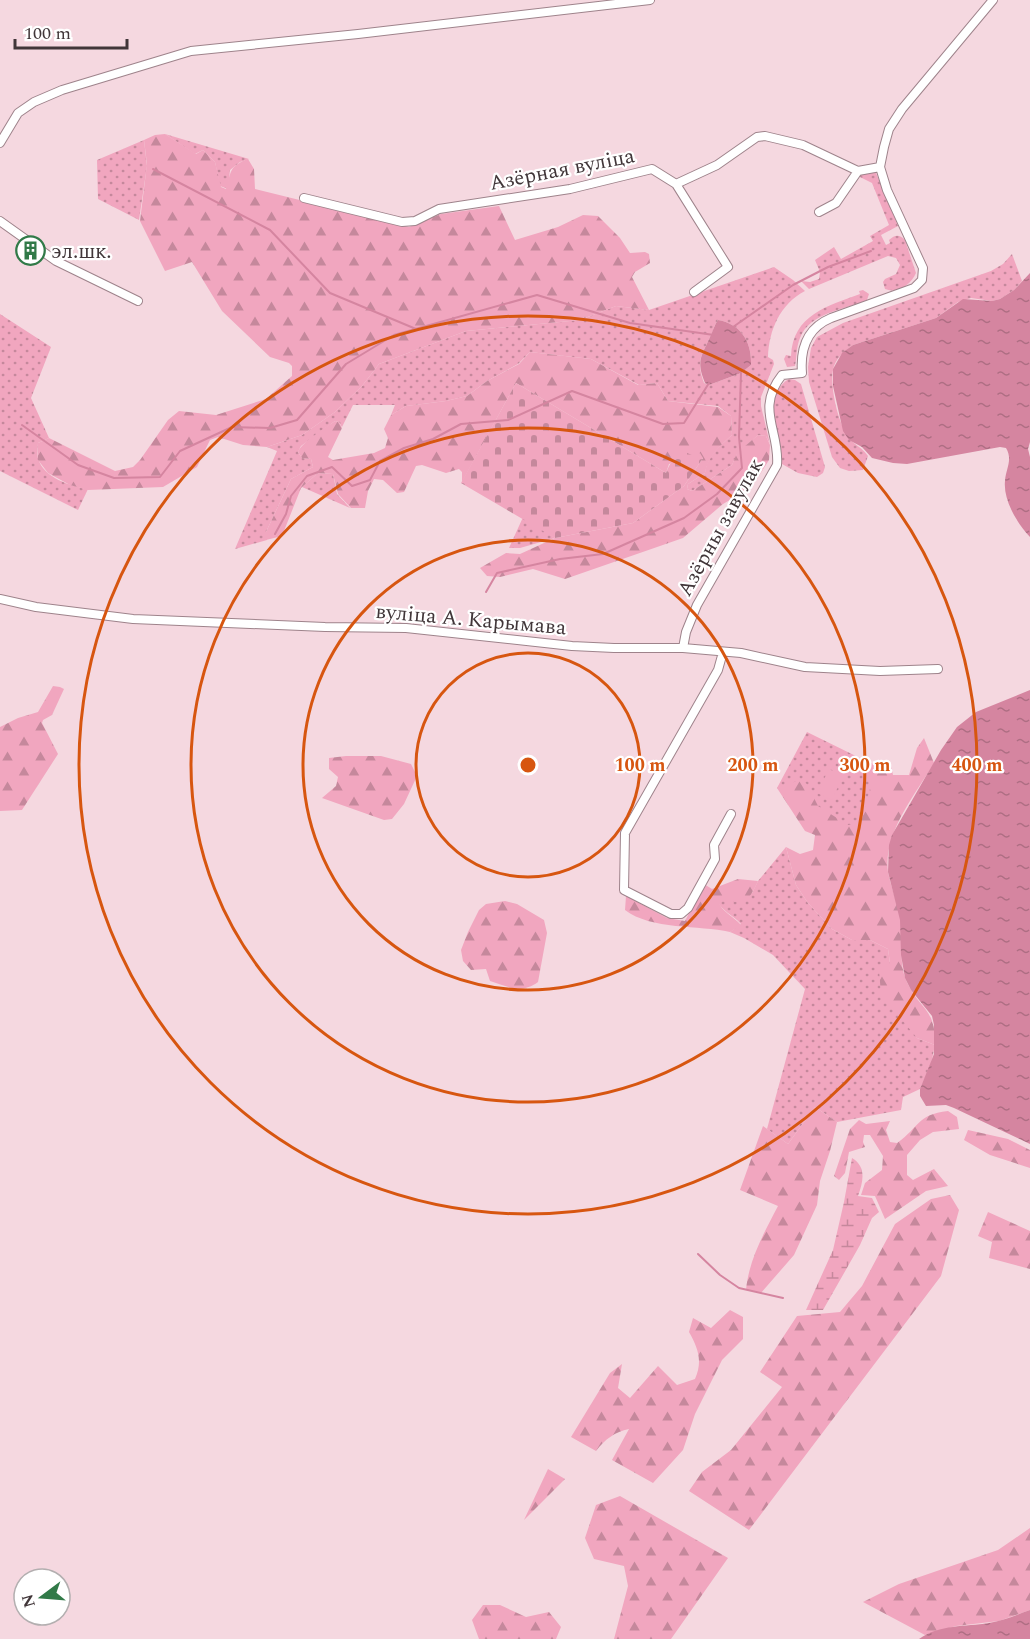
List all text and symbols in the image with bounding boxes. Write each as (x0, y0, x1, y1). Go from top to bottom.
scale bar (15, 12, 128, 50)
text: 100 m (24, 20, 71, 47)
street label: Азёрная вуліца (487, 140, 638, 200)
building icon: эл.шк. (14, 235, 46, 267)
place label: эл.шк. (51, 236, 112, 268)
street label: Азёрны завулак (670, 452, 772, 603)
street label: вуліца А. Карымава (374, 596, 568, 644)
text: 100 m (614, 752, 666, 779)
text: 200 m (727, 752, 779, 779)
text: 300 m (839, 752, 891, 779)
text: 400 m (951, 752, 1003, 779)
centre of rings (518, 755, 538, 775)
north arrow (12, 1567, 72, 1627)
text: N (15, 1591, 42, 1610)

